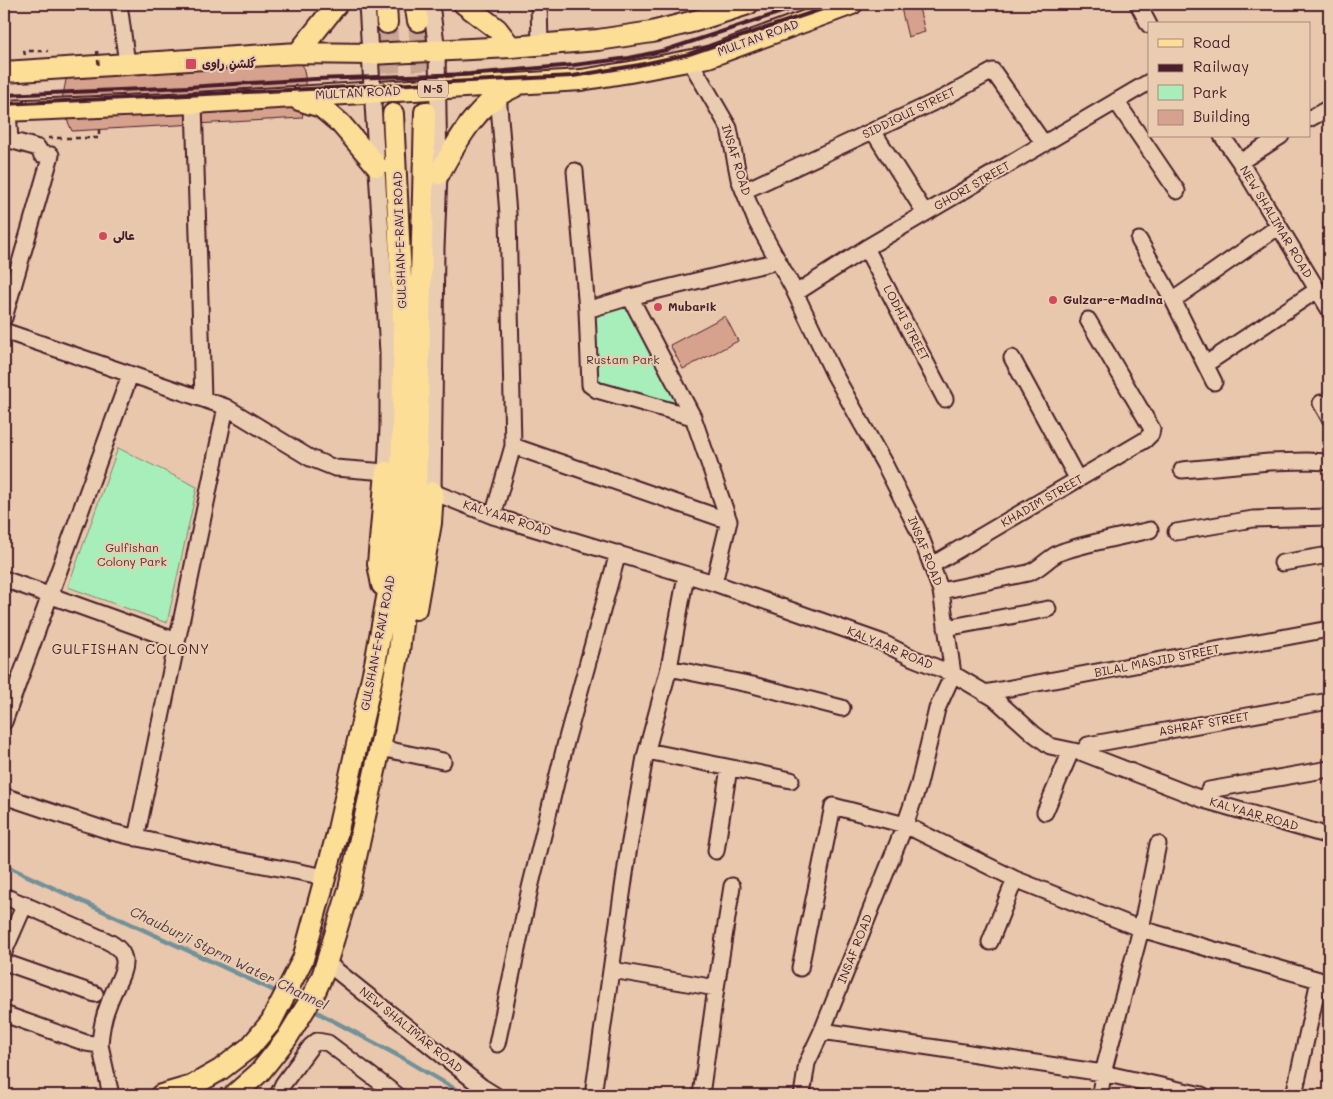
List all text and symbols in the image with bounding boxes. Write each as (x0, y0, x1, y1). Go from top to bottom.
street label: MULTAN ROAD (715, 15, 800, 59)
legend (1148, 22, 1310, 138)
text: Road (1193, 32, 1230, 52)
place label: گلشنِ راوی (202, 55, 257, 72)
text: Railway (1193, 56, 1249, 76)
marker: گلشنِ راوی (184, 57, 198, 71)
road number: N-5 (418, 80, 448, 98)
street label: MULTAN ROAD (315, 82, 401, 102)
street label: SIDDIQUI STREET (859, 82, 958, 142)
text: Park (1193, 82, 1227, 102)
text: Building (1193, 106, 1250, 126)
street label: INSAF ROAD (719, 122, 755, 197)
street label: GHORI STREET (931, 157, 1013, 213)
street label: NEW SHALIMAR ROAD (1237, 162, 1317, 281)
street label: GULSHAN-E-RAVI ROAD (389, 171, 409, 309)
place label: عالی (113, 227, 135, 244)
marker: عالی (97, 230, 109, 242)
street label: LODHI STREET (880, 282, 934, 363)
place label: Gulzar-e-Madina (1063, 291, 1163, 307)
marker: Gulzar-e-Madina (1047, 294, 1059, 306)
place label: Mubarik (668, 298, 716, 314)
marker: Mubarik (652, 301, 664, 313)
park label: Rustam Park (586, 351, 660, 367)
street label: KHADIM STREET (997, 470, 1086, 530)
street label: KALYAAR ROAD (461, 495, 553, 539)
street label: INSAF ROAD (905, 514, 947, 588)
park label: Gulfishan Colony Park (97, 539, 167, 569)
street label: GULSHAN-E-RAVI ROAD (356, 574, 398, 712)
street label: KALYAAR ROAD (845, 622, 936, 672)
district label: GULFISHAN COLONY (52, 639, 210, 658)
street label: BILAL MASJID STREET (1093, 640, 1221, 680)
street label: ASHRAF STREET (1157, 707, 1251, 739)
street label: KALYAAR ROAD (1208, 793, 1301, 833)
water label: Chauburji Stprm Water Channel (127, 901, 332, 1014)
street label: INSAF ROAD (833, 912, 875, 986)
street label: NEW SHALIMAR ROAD (357, 983, 467, 1076)

